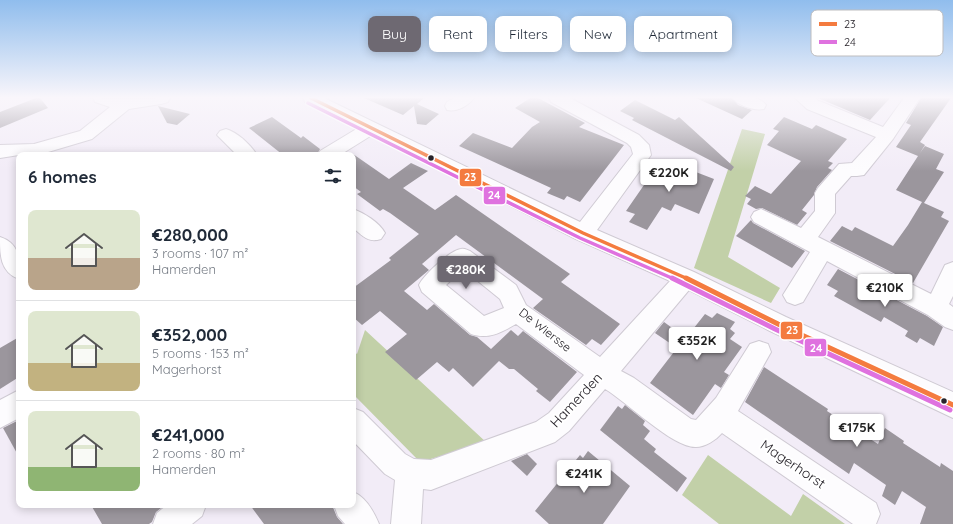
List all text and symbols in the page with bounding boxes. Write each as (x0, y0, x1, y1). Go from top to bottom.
legend (811, 10, 943, 56)
chip: Buy (368, 16, 421, 52)
chip: Rent (429, 16, 487, 52)
chip: Filters (495, 16, 562, 52)
chip: New (570, 16, 626, 52)
chip: Apartment (634, 16, 732, 52)
text: 23 (844, 17, 856, 31)
text: 24 (844, 35, 856, 49)
unlabelled marker (426, 153, 436, 163)
pin: €220K (641, 159, 697, 193)
text: €220K (649, 164, 689, 180)
icon: filters (322, 165, 344, 187)
text: 6 homes (28, 166, 97, 187)
line badge: 23 (459, 168, 482, 187)
text: 23 (464, 170, 476, 184)
line badge: 24 (483, 186, 506, 205)
text: 24 (488, 188, 501, 202)
text: €280,000 (152, 224, 228, 245)
icon: home (60, 226, 108, 274)
text: 3 rooms · 107 m² (152, 245, 248, 261)
pin: €280K (438, 256, 494, 290)
text: Hamerden (152, 261, 216, 277)
text: €280K (446, 261, 486, 277)
pin: €210K (857, 274, 913, 308)
text: €210K (866, 279, 904, 295)
street label: De Wiersse (516, 304, 575, 355)
line badge: 23 (780, 321, 803, 340)
text: 23 (786, 323, 798, 337)
text: €352,000 (152, 324, 227, 345)
icon: home (60, 327, 108, 375)
pin: €352K (669, 327, 725, 361)
text: €352K (678, 332, 716, 348)
line badge: 24 (804, 338, 827, 357)
text: 24 (810, 341, 823, 355)
text: 5 rooms · 153 m² (152, 345, 249, 361)
text: Magerhorst (152, 361, 222, 377)
street label: Hamerden (546, 369, 606, 431)
unlabelled marker (939, 396, 949, 406)
pin: €175K (829, 414, 885, 448)
text: €175K (839, 419, 875, 435)
text: €241,000 (152, 424, 224, 445)
icon: home (60, 427, 108, 475)
street label: Magerhorst (757, 436, 829, 493)
text: 2 rooms · 80 m² (152, 445, 245, 461)
pin: €241K (556, 460, 612, 494)
text: Hamerden (152, 461, 216, 477)
text: €241K (566, 465, 602, 481)

